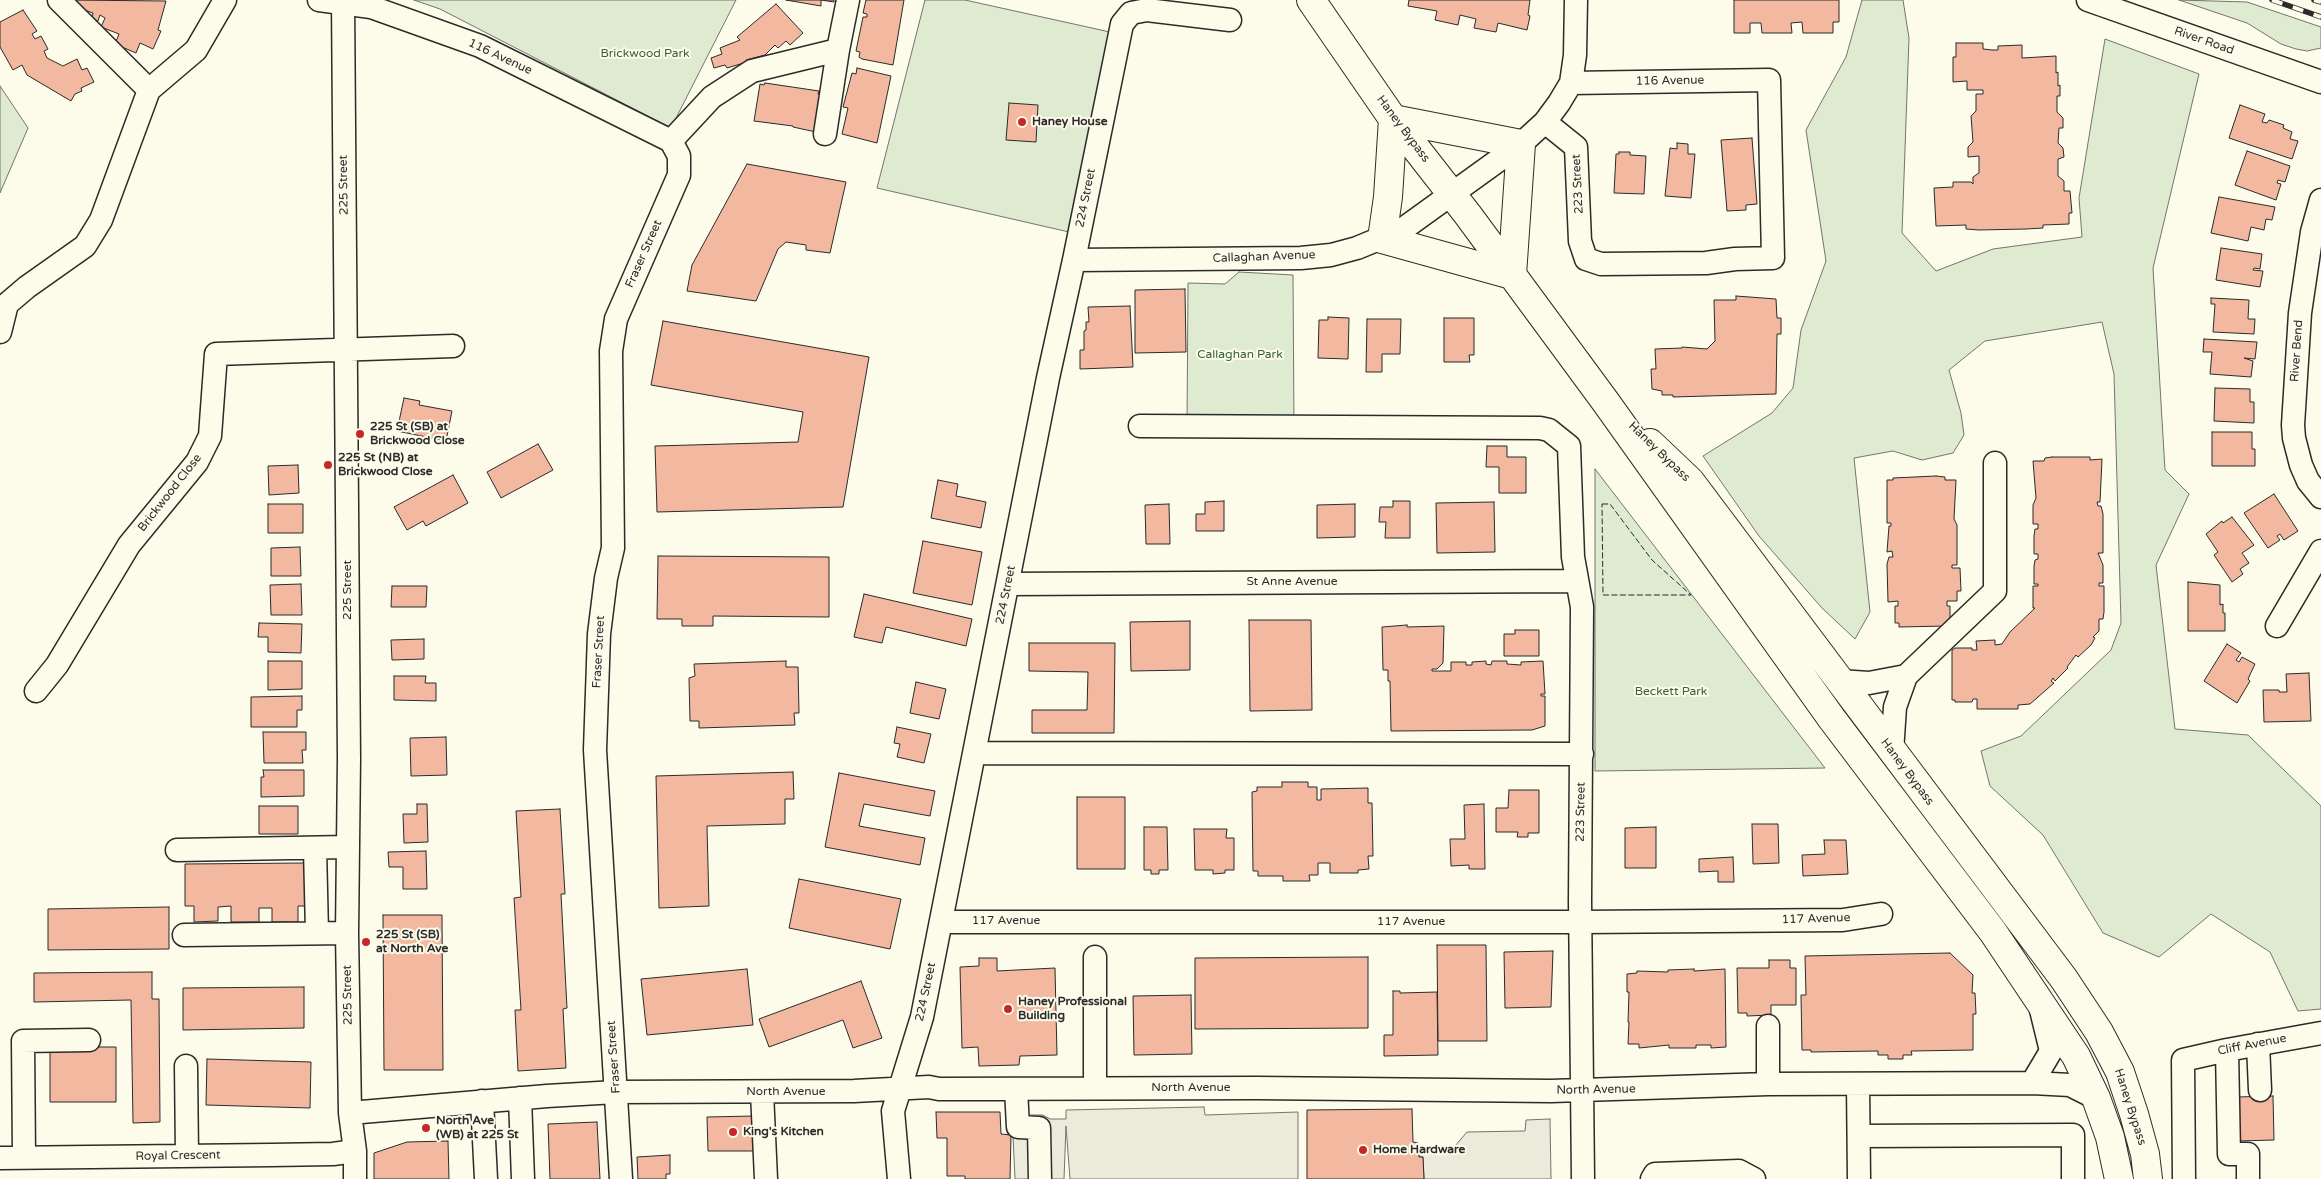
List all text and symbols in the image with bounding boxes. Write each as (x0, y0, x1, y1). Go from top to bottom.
street label: River Road (2172, 24, 2236, 58)
street label: 116 Avenue (466, 36, 534, 78)
park label: Brickwood Park (600, 47, 690, 61)
street label: 116 Avenue (1636, 73, 1704, 89)
street label: Haney Bypass (1373, 93, 1433, 165)
place label: Haney House (1032, 115, 1107, 129)
marker: Haney House (1016, 116, 1028, 128)
street label: 223 Street (1569, 154, 1587, 214)
street label: 225 Street (336, 155, 352, 215)
street label: 224 Street (1073, 167, 1099, 229)
street label: Fraser Street (623, 218, 665, 290)
street label: Callaghan Avenue (1212, 248, 1316, 266)
street label: River Bend (2288, 319, 2306, 383)
park label: Callaghan Park (1197, 348, 1283, 362)
street label: Haney Bypass (1625, 419, 1693, 485)
place label: 225 St (SB) at Brickwood Close (370, 420, 465, 448)
marker: 225 St (SB) at Brickwood Close (354, 428, 366, 440)
street label: Brickwood Close (135, 451, 205, 535)
place label: 225 St (NB) at Brickwood Close (338, 451, 433, 479)
marker: 225 St (NB) at Brickwood Close (322, 459, 334, 471)
street label: 225 Street (341, 560, 355, 620)
street label: 224 Street (993, 564, 1019, 626)
street label: St Anne Avenue (1246, 575, 1338, 589)
street label: Fraser Street (590, 615, 608, 689)
park label: Beckett Park (1635, 685, 1707, 699)
street label: Haney Bypass (1877, 736, 1937, 808)
street label: 223 Street (1573, 782, 1589, 842)
street label: 117 Avenue (1781, 911, 1851, 927)
street label: 117 Avenue (972, 914, 1040, 928)
street label: 117 Avenue (1377, 915, 1445, 929)
place label: 225 St (SB) at North Ave (376, 928, 448, 956)
marker: 225 St (SB) at North Ave (360, 936, 372, 948)
street label: 224 Street (913, 961, 939, 1023)
street label: 225 Street (340, 965, 356, 1025)
place label: Haney Professional Building (1018, 995, 1127, 1023)
marker: Haney Professional Building (1002, 1003, 1014, 1015)
street label: Fraser Street (604, 1020, 624, 1094)
street label: Cliff Avenue (2216, 1031, 2288, 1059)
street label: Haney Bypass (2111, 1067, 2149, 1147)
street label: North Avenue (1151, 1081, 1231, 1095)
street label: North Avenue (1556, 1082, 1636, 1098)
street label: North Avenue (746, 1085, 826, 1099)
place label: North Ave (WB) at 225 St (436, 1114, 519, 1142)
marker: North Ave (WB) at 225 St (420, 1122, 432, 1134)
place label: King's Kitchen (743, 1125, 824, 1139)
marker: King's Kitchen (727, 1126, 739, 1138)
place label: Home Hardware (1373, 1143, 1465, 1157)
marker: Home Hardware (1357, 1144, 1369, 1156)
street label: Royal Crescent (135, 1148, 221, 1164)

